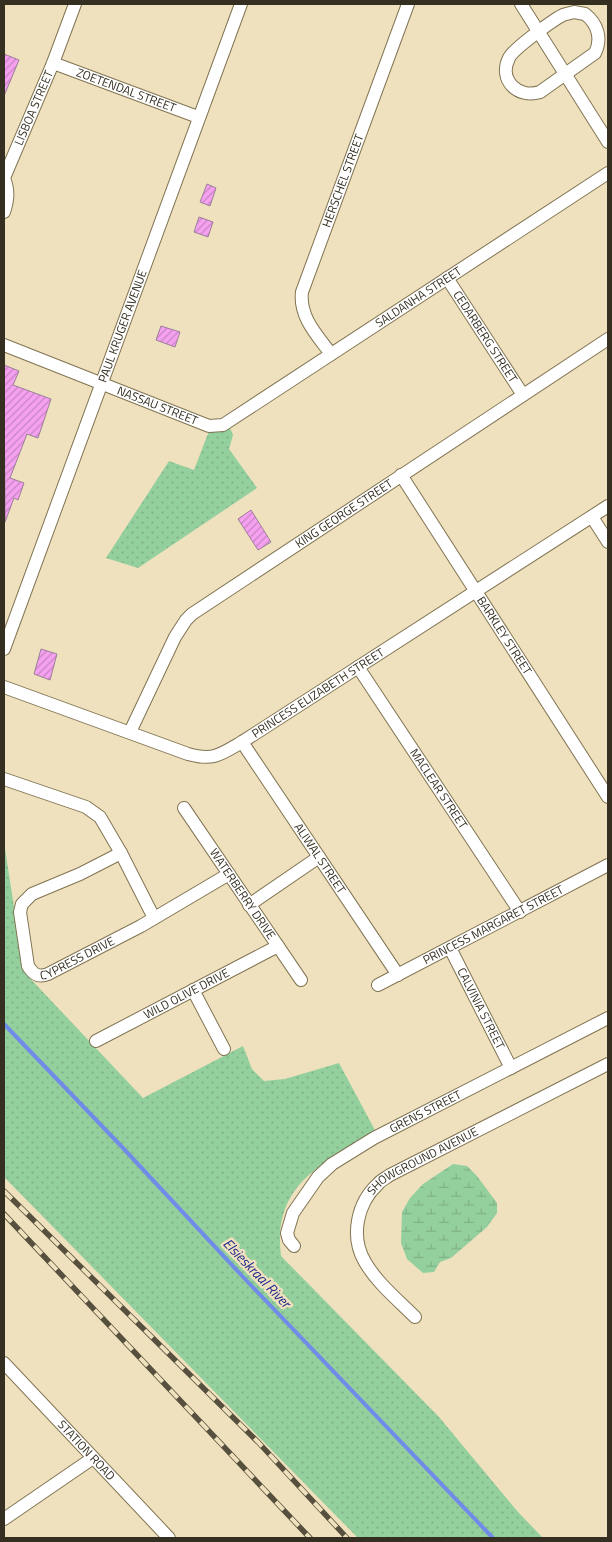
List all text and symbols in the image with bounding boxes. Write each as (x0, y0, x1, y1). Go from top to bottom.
street label: ZOETENDAL STREET (74, 63, 179, 117)
street label: LISBOA STREET (9, 67, 58, 148)
street label: HERSCHEL STREET (317, 131, 369, 230)
street label: SALDANHA STREET (371, 261, 466, 332)
street label: PAUL KRUGER AVENUE (93, 266, 152, 385)
street label: CEDARBERG STREET (449, 287, 523, 387)
street label: NASSAU STREET (114, 381, 201, 430)
street label: KING GEORGE STREET (291, 473, 397, 552)
street label: BARKLEY STREET (472, 592, 537, 679)
street label: PRINCESS ELIZABETH STREET (248, 642, 388, 742)
street label: MACLEAR STREET (405, 744, 473, 833)
street label: ALIWAL STREET (290, 819, 351, 898)
street label: WATERBERRY DRIVE (205, 844, 281, 943)
street label: PRINCESS MARGARET STREET (419, 879, 567, 969)
street label: CYPRESS DRIVE (38, 931, 118, 985)
street label: WILD OLIVE DRIVE (140, 963, 233, 1024)
street label: CALVINIA STREET (453, 964, 510, 1053)
street label: GRENS STREET (386, 1085, 465, 1138)
street label: SHOWGROUND AVENUE (362, 1122, 481, 1199)
water label: Elsieskraal River (219, 1233, 297, 1313)
street label: STATION ROAD (53, 1415, 120, 1485)

